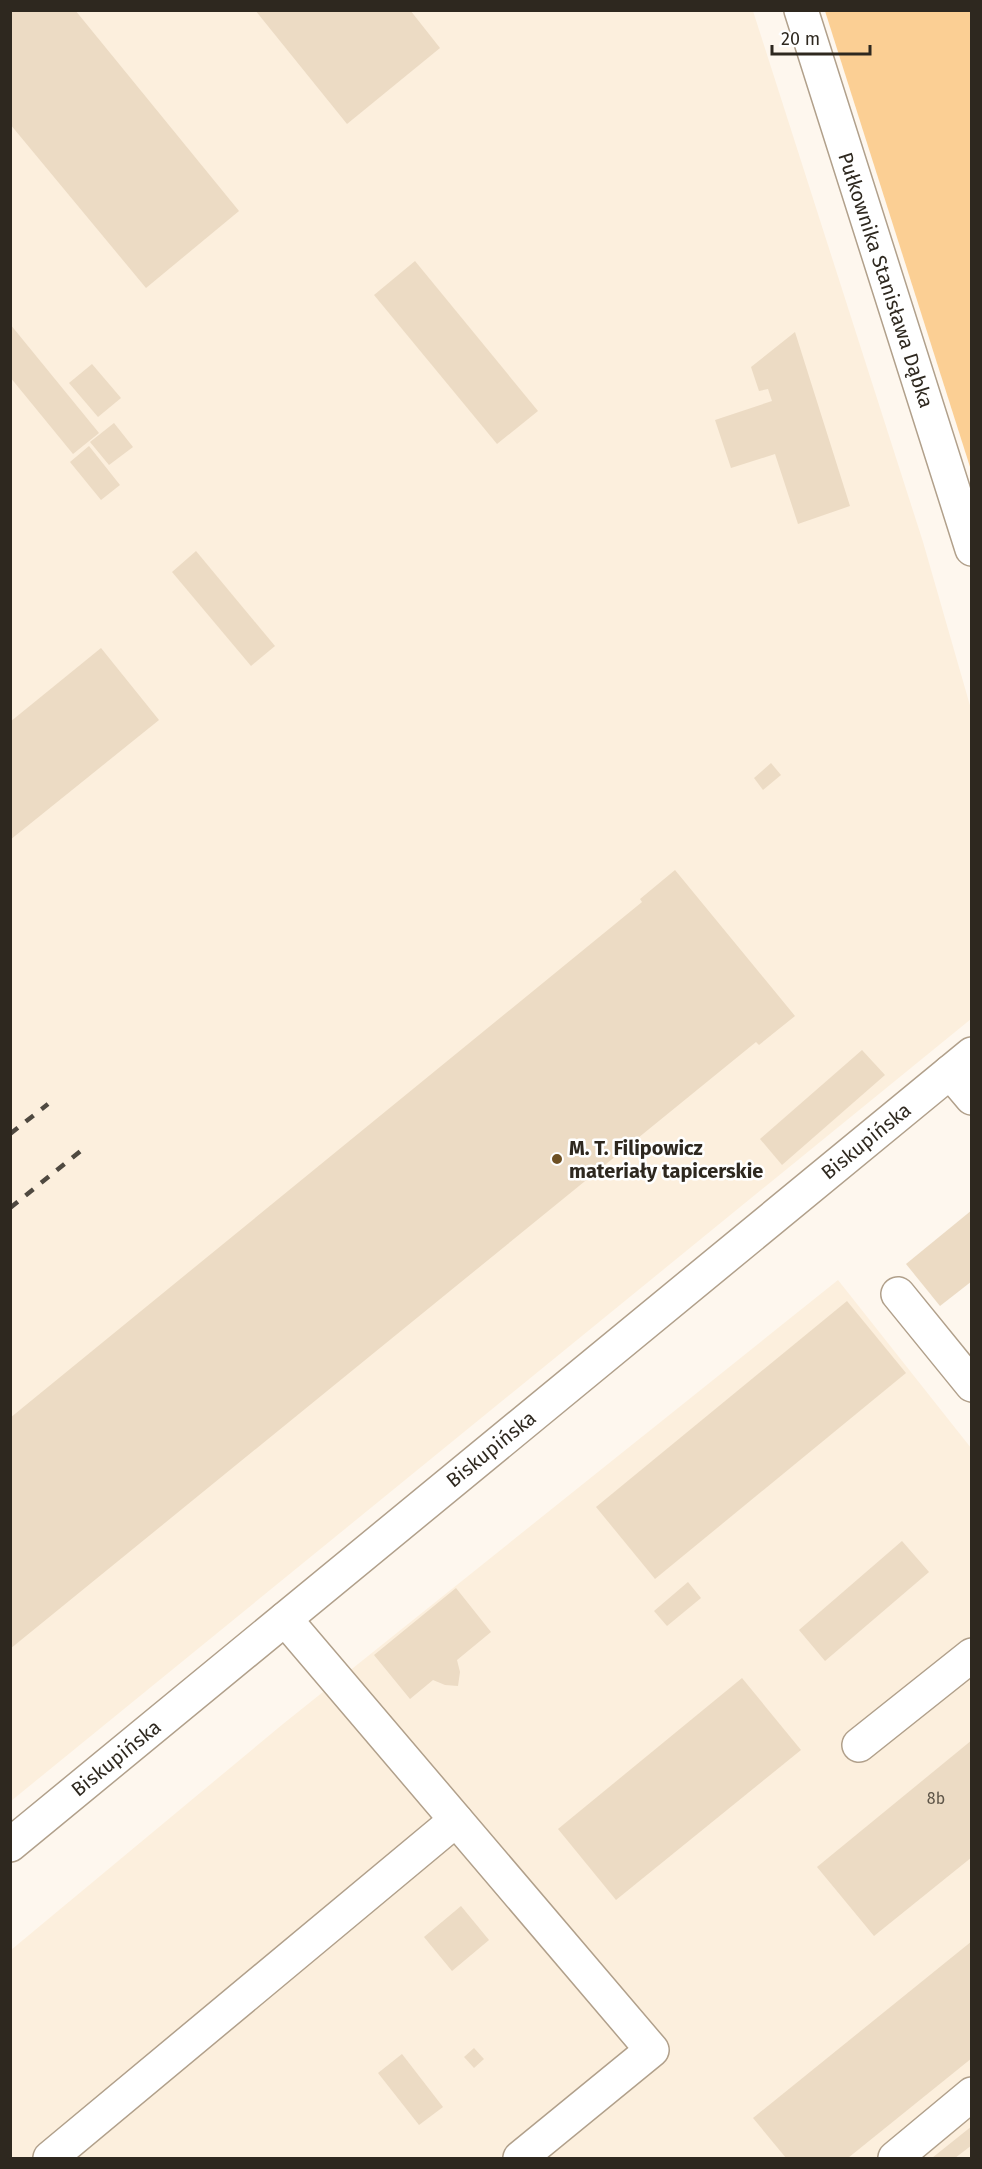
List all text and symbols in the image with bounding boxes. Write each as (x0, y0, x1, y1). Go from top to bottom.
scale bar (772, 18, 870, 56)
text: 20 m (781, 28, 820, 50)
street label: Pułkownika Stanisława Dąbka (833, 149, 939, 411)
street label: Biskupińska (816, 1098, 916, 1184)
place label: M. T. Filipowicz materiały tapicerskie (569, 1136, 763, 1183)
marker: M. T. Filipowicz materiały tapicerskie (550, 1152, 564, 1166)
street label: Biskupińska (441, 1406, 541, 1492)
street label: Biskupińska (66, 1715, 166, 1801)
house number: 8b (927, 1789, 945, 1808)

